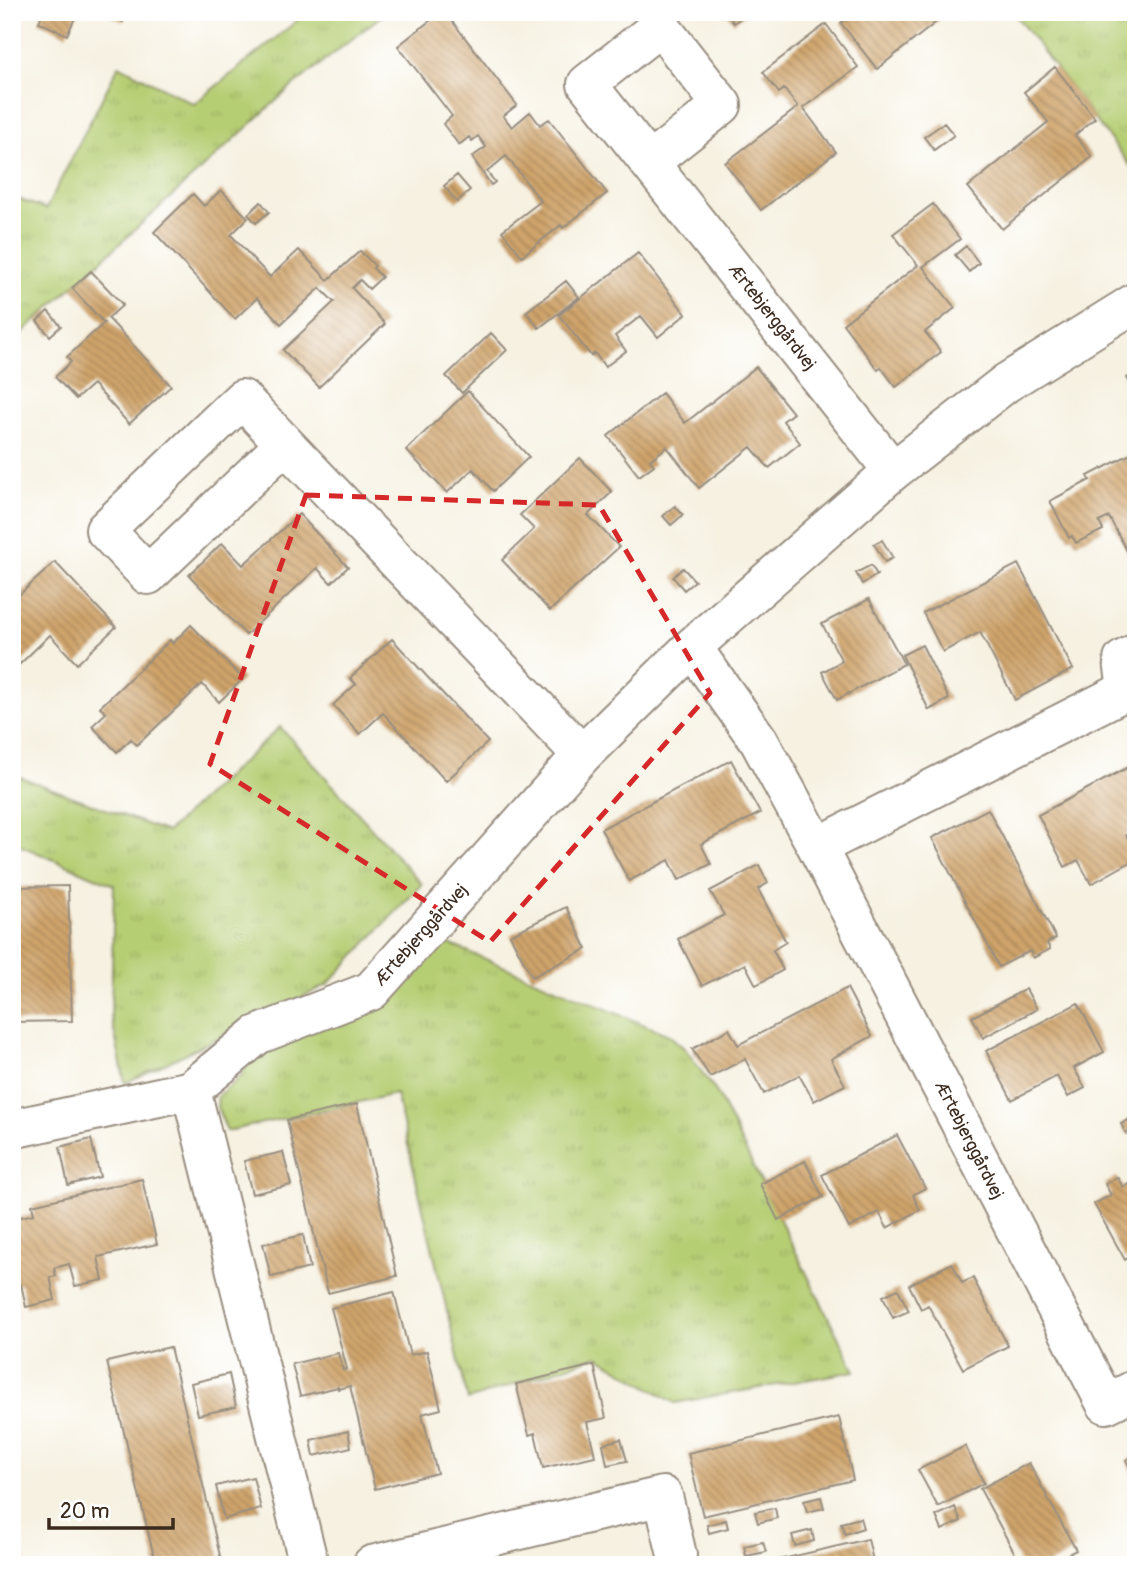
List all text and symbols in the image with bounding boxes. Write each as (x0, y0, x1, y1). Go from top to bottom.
street label: Ærtebjerggårdvej (723, 259, 821, 375)
street label: Ærtebjerggårdvej (369, 879, 473, 991)
street label: Ærtebjerggårdvej (929, 1077, 1009, 1203)
scale bar (49, 1486, 173, 1530)
text: 20 m (60, 1498, 109, 1525)

